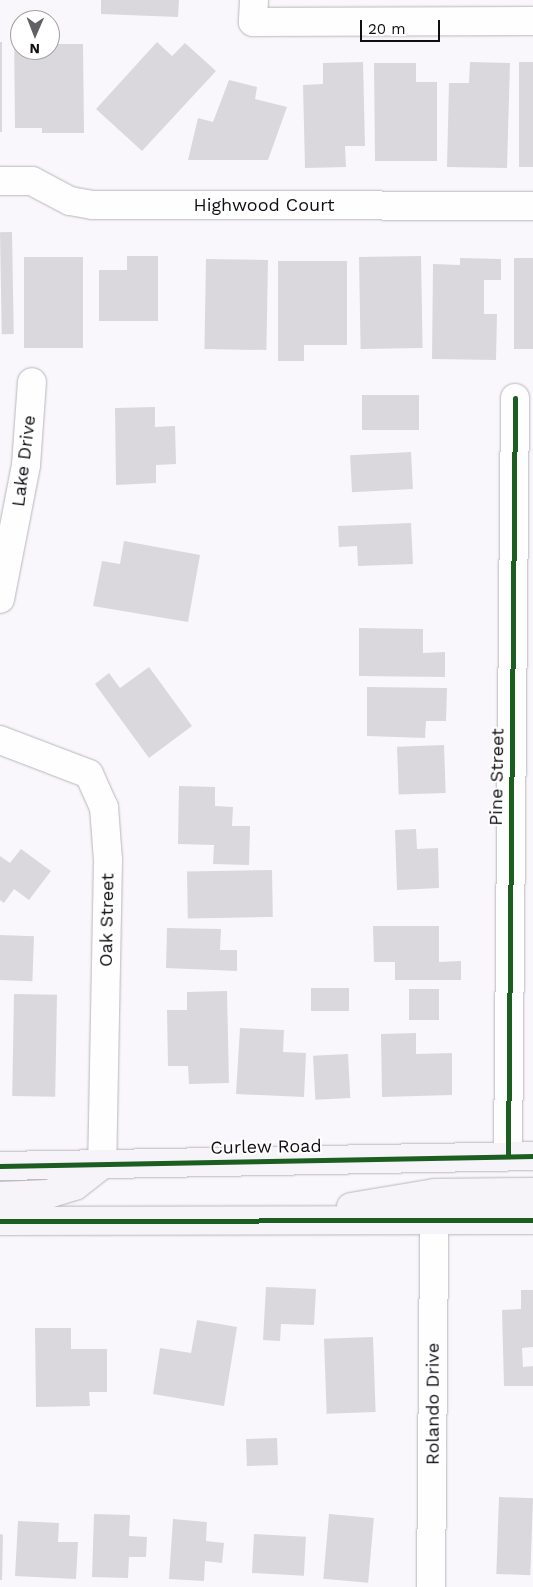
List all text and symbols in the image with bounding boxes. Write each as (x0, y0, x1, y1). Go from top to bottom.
north arrow (10, 10, 60, 60)
scale bar (363, 10, 443, 42)
text: 20 m (368, 20, 406, 38)
text: N (29, 41, 40, 57)
street label: Highwood Court (194, 194, 334, 216)
street label: Lake Drive (8, 414, 40, 508)
street label: Pine Street (485, 728, 509, 826)
street label: Oak Street (95, 873, 119, 967)
street label: Curlew Road (210, 1135, 322, 1159)
street label: Rolando Drive (422, 1343, 444, 1465)

